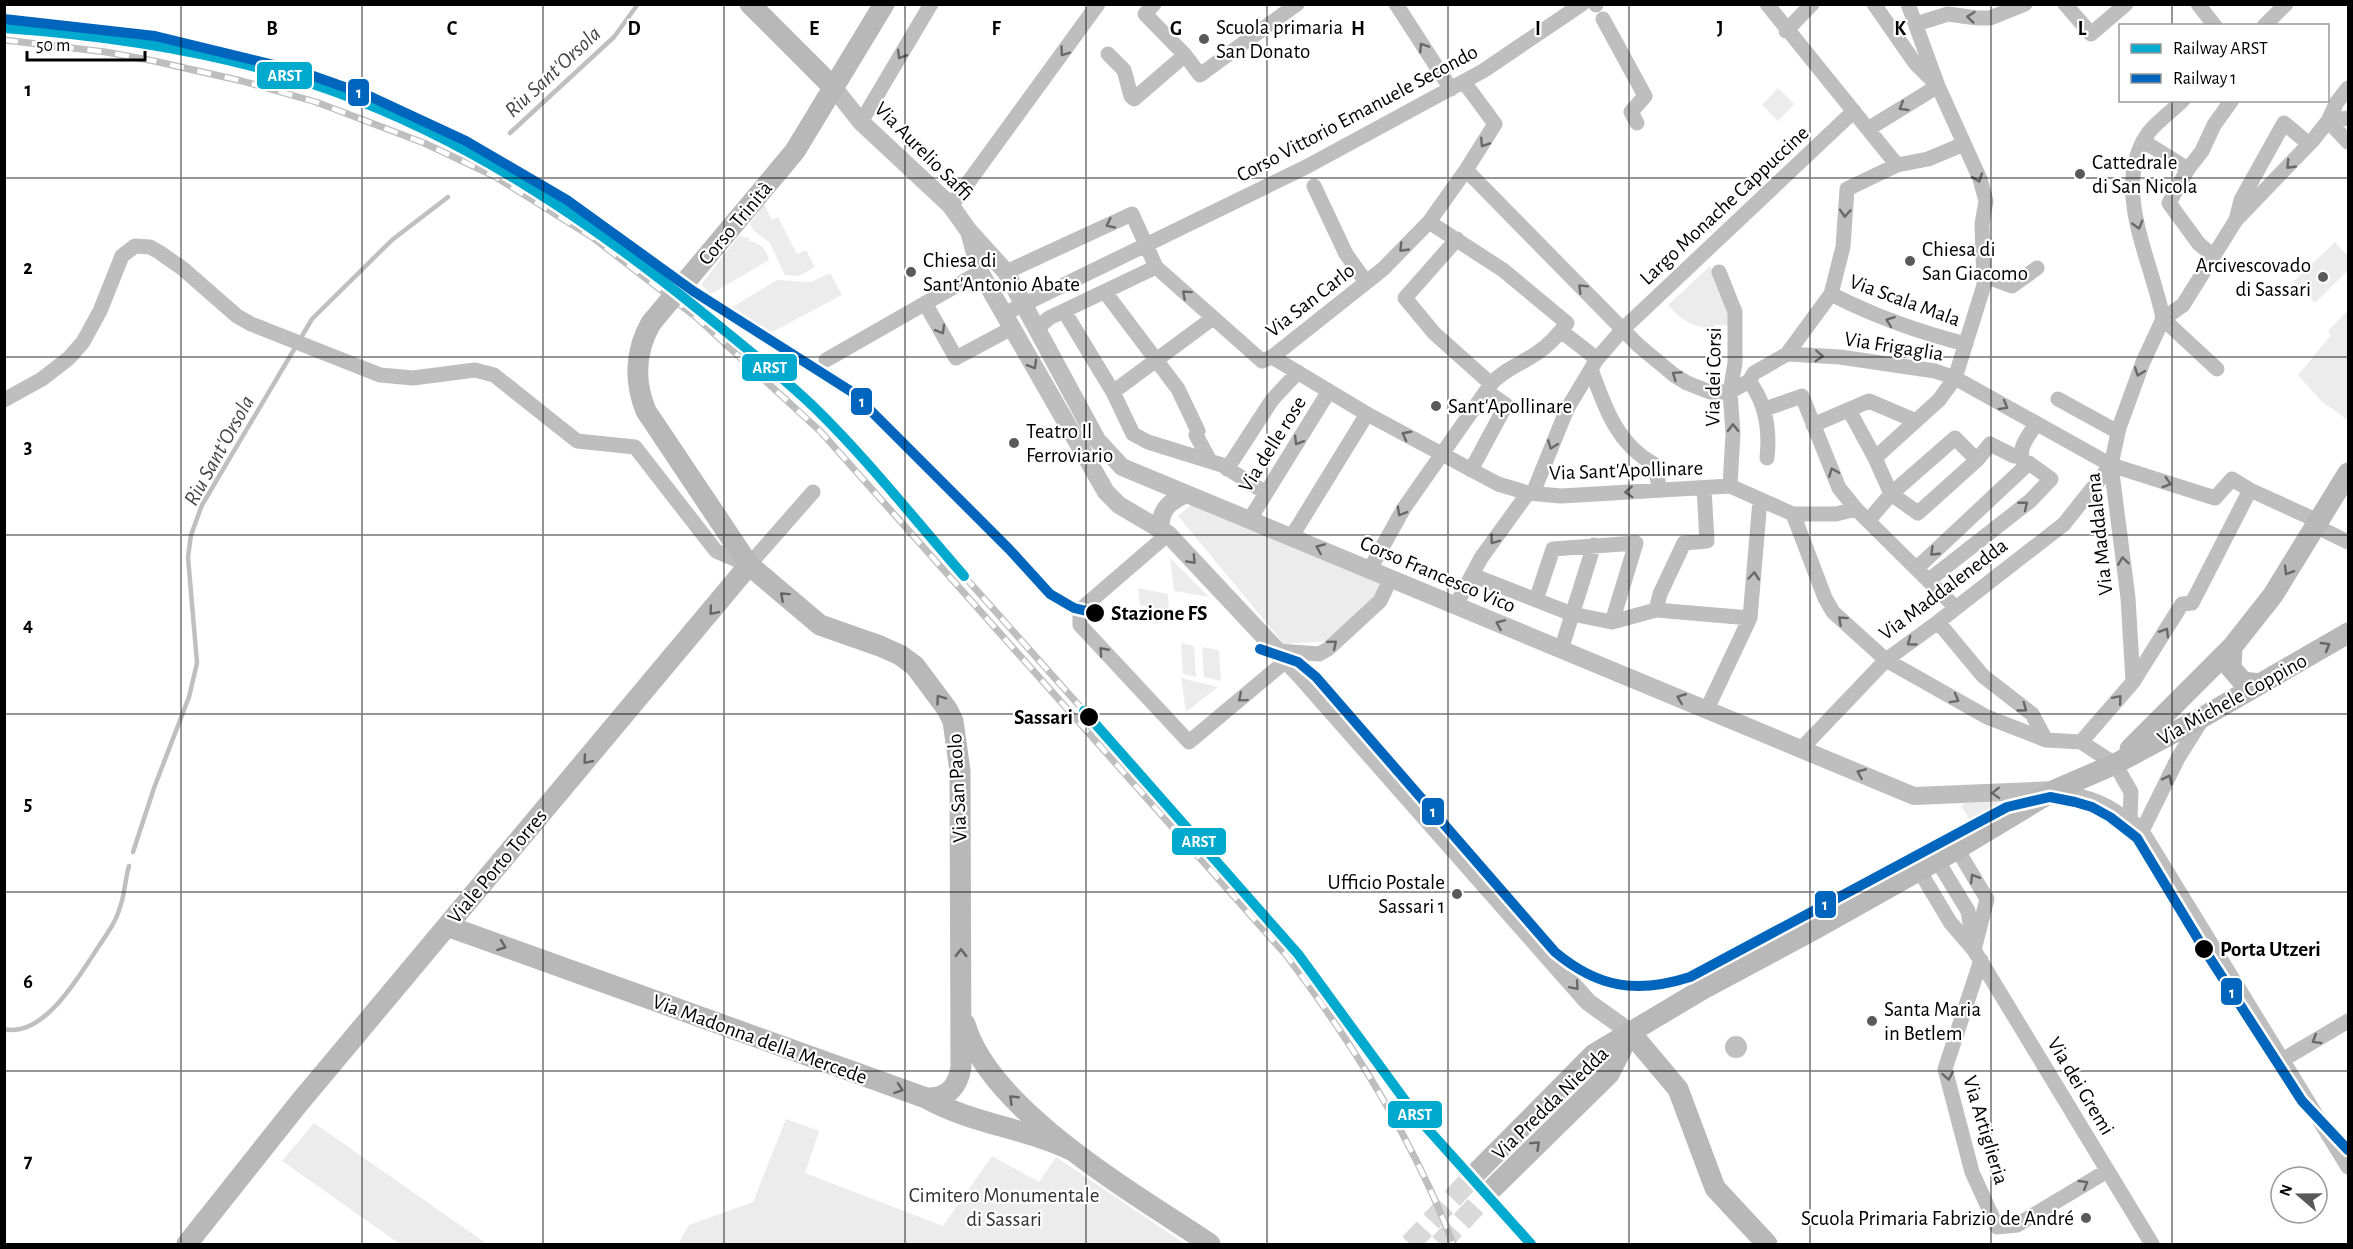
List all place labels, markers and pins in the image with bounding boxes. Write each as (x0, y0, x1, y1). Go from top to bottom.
place label: Scuola primaria San Donato (1216, 17, 1343, 62)
marker: Scuola primaria San Donato (1197, 32, 1211, 46)
place label: Cattedrale di San Nicola (2092, 152, 2198, 197)
marker: Cattedrale di San Nicola (2073, 167, 2087, 181)
place label: Chiesa di San Giacomo (1922, 239, 2028, 284)
place label: Chiesa di Sant'Antonio Abate (923, 250, 1080, 295)
marker: Chiesa di San Giacomo (1903, 254, 1917, 268)
place label: Arcivescovado di Sassari (2196, 255, 2311, 300)
marker: Chiesa di Sant'Antonio Abate (904, 265, 918, 279)
marker: Arcivescovado di Sassari (2316, 270, 2330, 284)
place label: Sant'Apollinare (1448, 396, 1572, 417)
marker: Sant'Apollinare (1429, 399, 1443, 413)
place label: Teatro Il Ferroviario (1026, 421, 1113, 466)
marker: Teatro Il Ferroviario (1007, 436, 1021, 450)
marker: Stazione FS (1084, 602, 1106, 624)
place label: Stazione FS (1111, 603, 1208, 624)
marker: Sassari (1078, 706, 1100, 728)
place label: Sassari (1014, 707, 1073, 728)
place label: Ufficio Postale Sassari 1 (1328, 872, 1445, 917)
marker: Ufficio Postale Sassari 1 (1450, 887, 1464, 901)
marker: Porta Utzeri (2193, 938, 2215, 960)
place label: Porta Utzeri (2220, 939, 2321, 960)
place label: Santa Maria in Betlem (1884, 999, 1981, 1044)
marker: Santa Maria in Betlem (1865, 1014, 1879, 1028)
place label: Scuola Primaria Fabrizio de André (1801, 1208, 2074, 1229)
marker: Scuola Primaria Fabrizio de André (2079, 1211, 2093, 1225)

